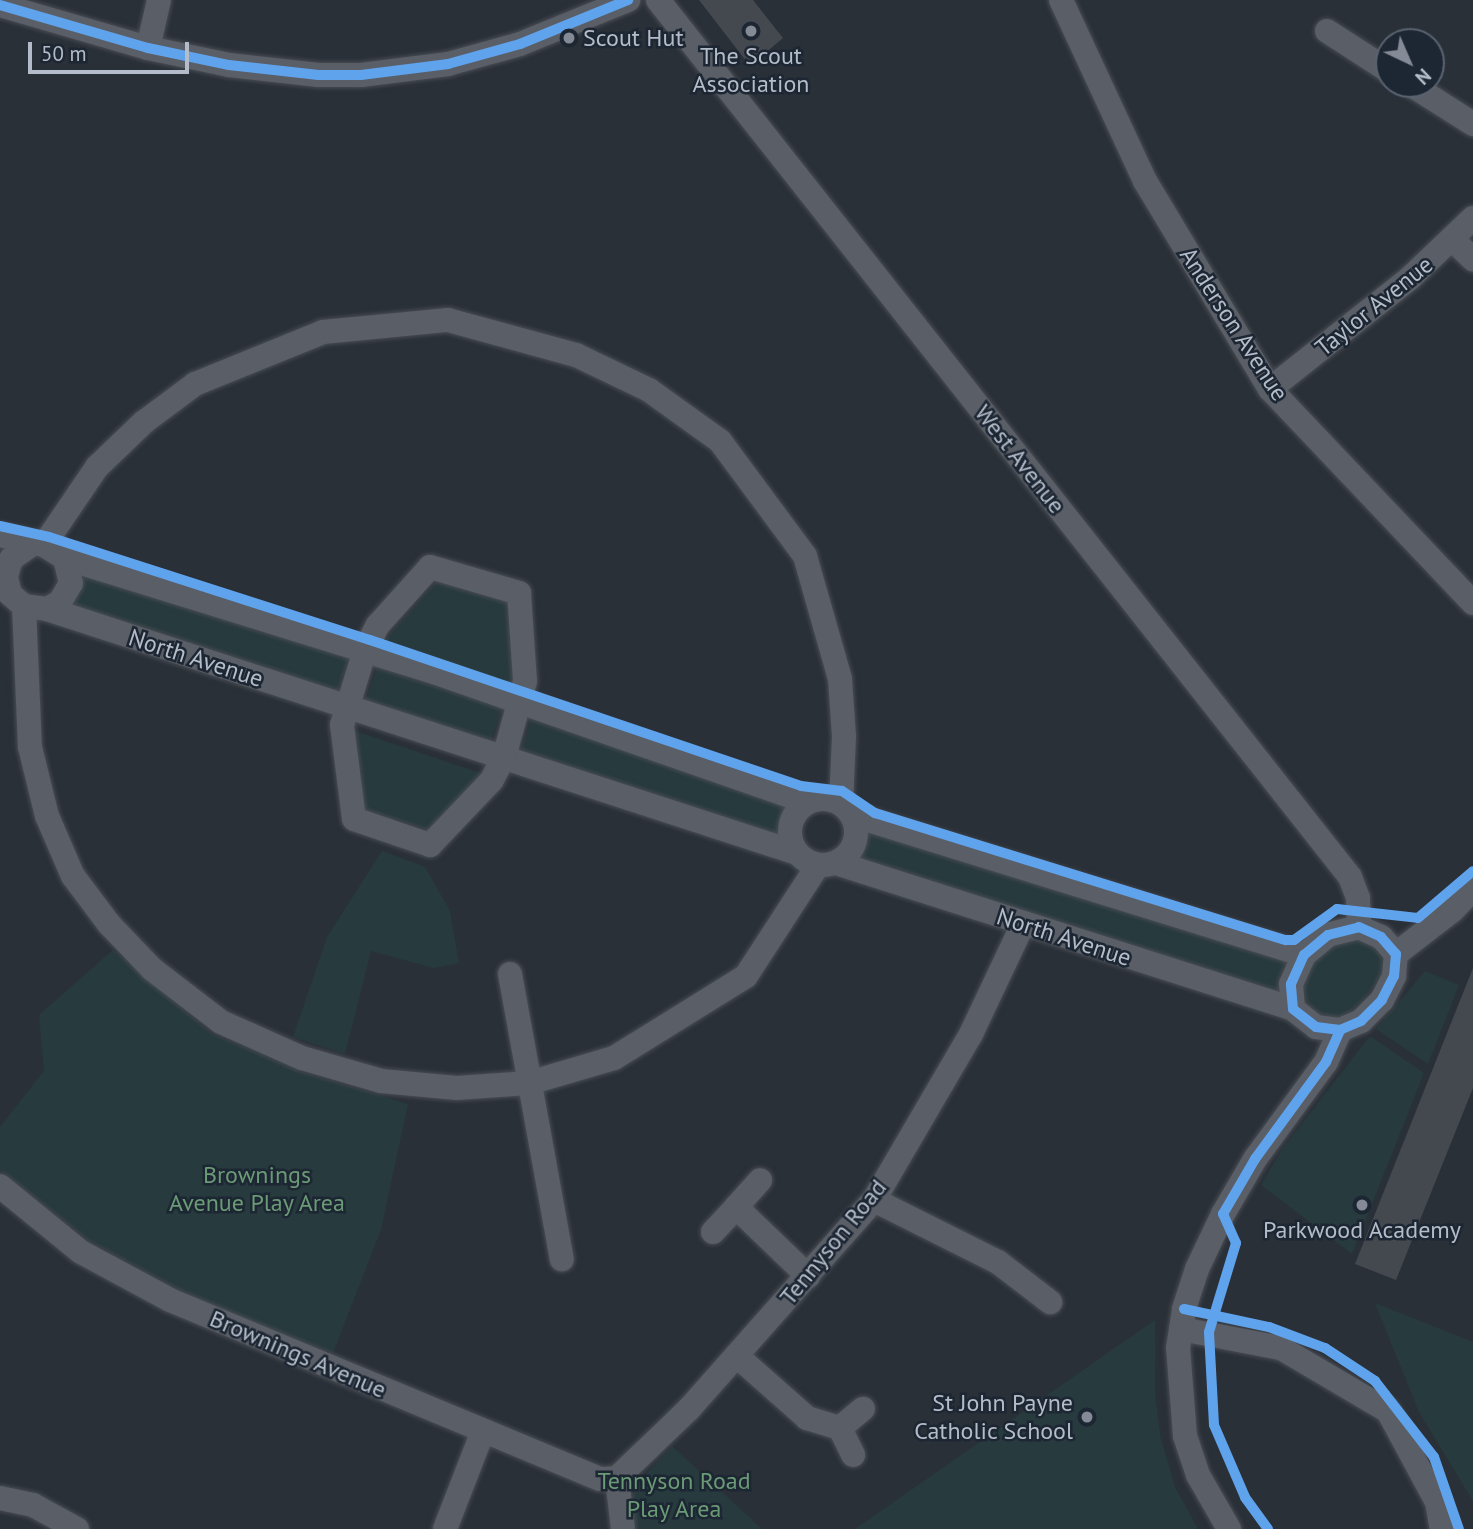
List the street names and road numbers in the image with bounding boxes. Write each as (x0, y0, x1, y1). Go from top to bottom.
street label: Anderson Avenue (1173, 242, 1295, 406)
street label: Taylor Avenue (1309, 250, 1439, 362)
street label: West Avenue (968, 399, 1072, 519)
street label: North Avenue (125, 623, 267, 693)
street label: North Avenue (993, 902, 1135, 972)
street label: Tennyson Road (774, 1173, 892, 1311)
street label: Brownings Avenue (205, 1304, 391, 1404)

